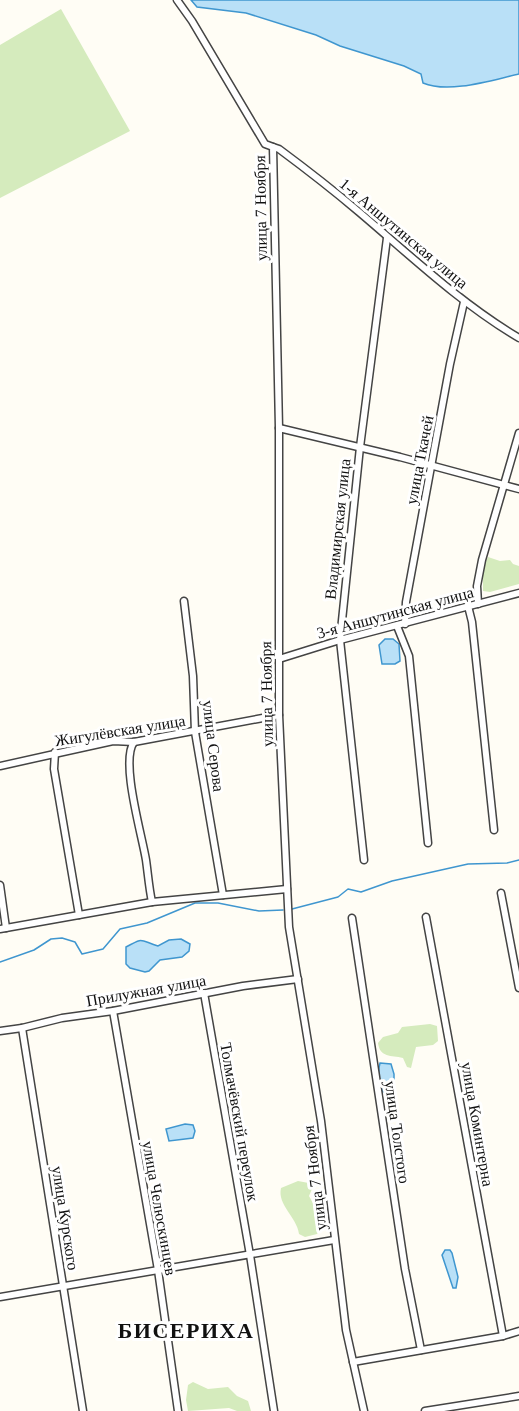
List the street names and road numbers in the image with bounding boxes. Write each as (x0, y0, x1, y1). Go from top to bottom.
street label: улица 7 Ноября (251, 154, 271, 261)
street label: 1-я Аншутинская улица (336, 175, 471, 293)
street label: улица Ткачей (403, 414, 438, 506)
street label: Владимирская улица (322, 458, 354, 601)
street label: 3-я Аншутинская улица (315, 583, 476, 643)
street label: улица 7 Ноября (257, 640, 277, 747)
street label: улица Серова (198, 699, 228, 793)
street label: Жигулёвская улица (54, 712, 187, 750)
street label: Прилужная улица (85, 972, 208, 1010)
street label: Толмачёвский переулок (216, 1041, 262, 1203)
street label: улица Коминтерна (457, 1061, 497, 1188)
street label: улица Толстого (381, 1079, 413, 1185)
street label: улица 7 Ноября (300, 1124, 330, 1231)
street label: улица Челюскинцев (138, 1140, 180, 1277)
street label: улица Курского (48, 1165, 82, 1272)

